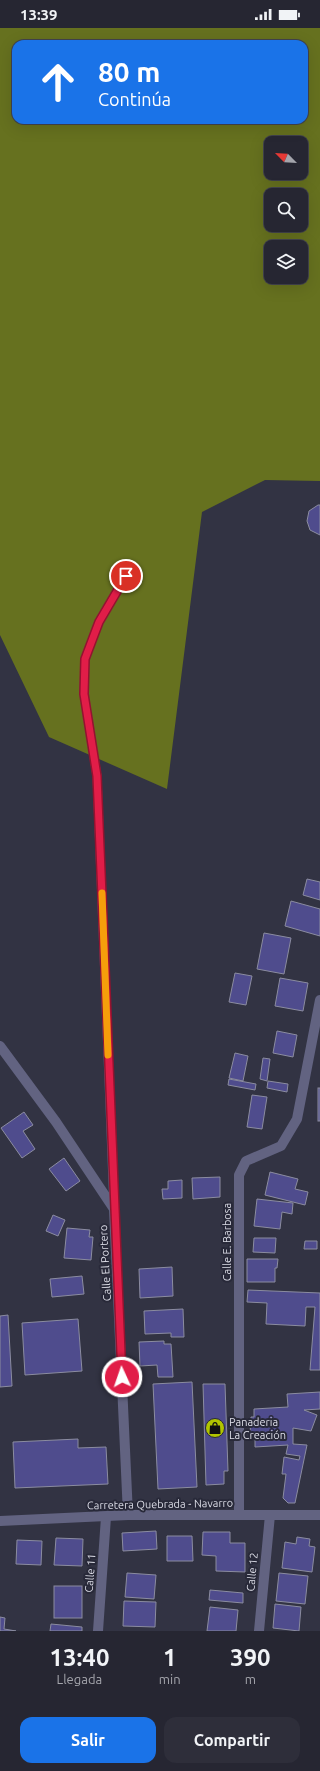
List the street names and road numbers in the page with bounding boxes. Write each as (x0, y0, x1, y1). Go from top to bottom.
street label: Calle E. Barbosa (221, 1203, 233, 1281)
street label: Calle El Portero (97, 1225, 113, 1301)
street label: Carretera Quebrada - Navarro (87, 1497, 233, 1511)
street label: Calle 12 (244, 1552, 260, 1592)
street label: Calle 11 (83, 1553, 97, 1593)

